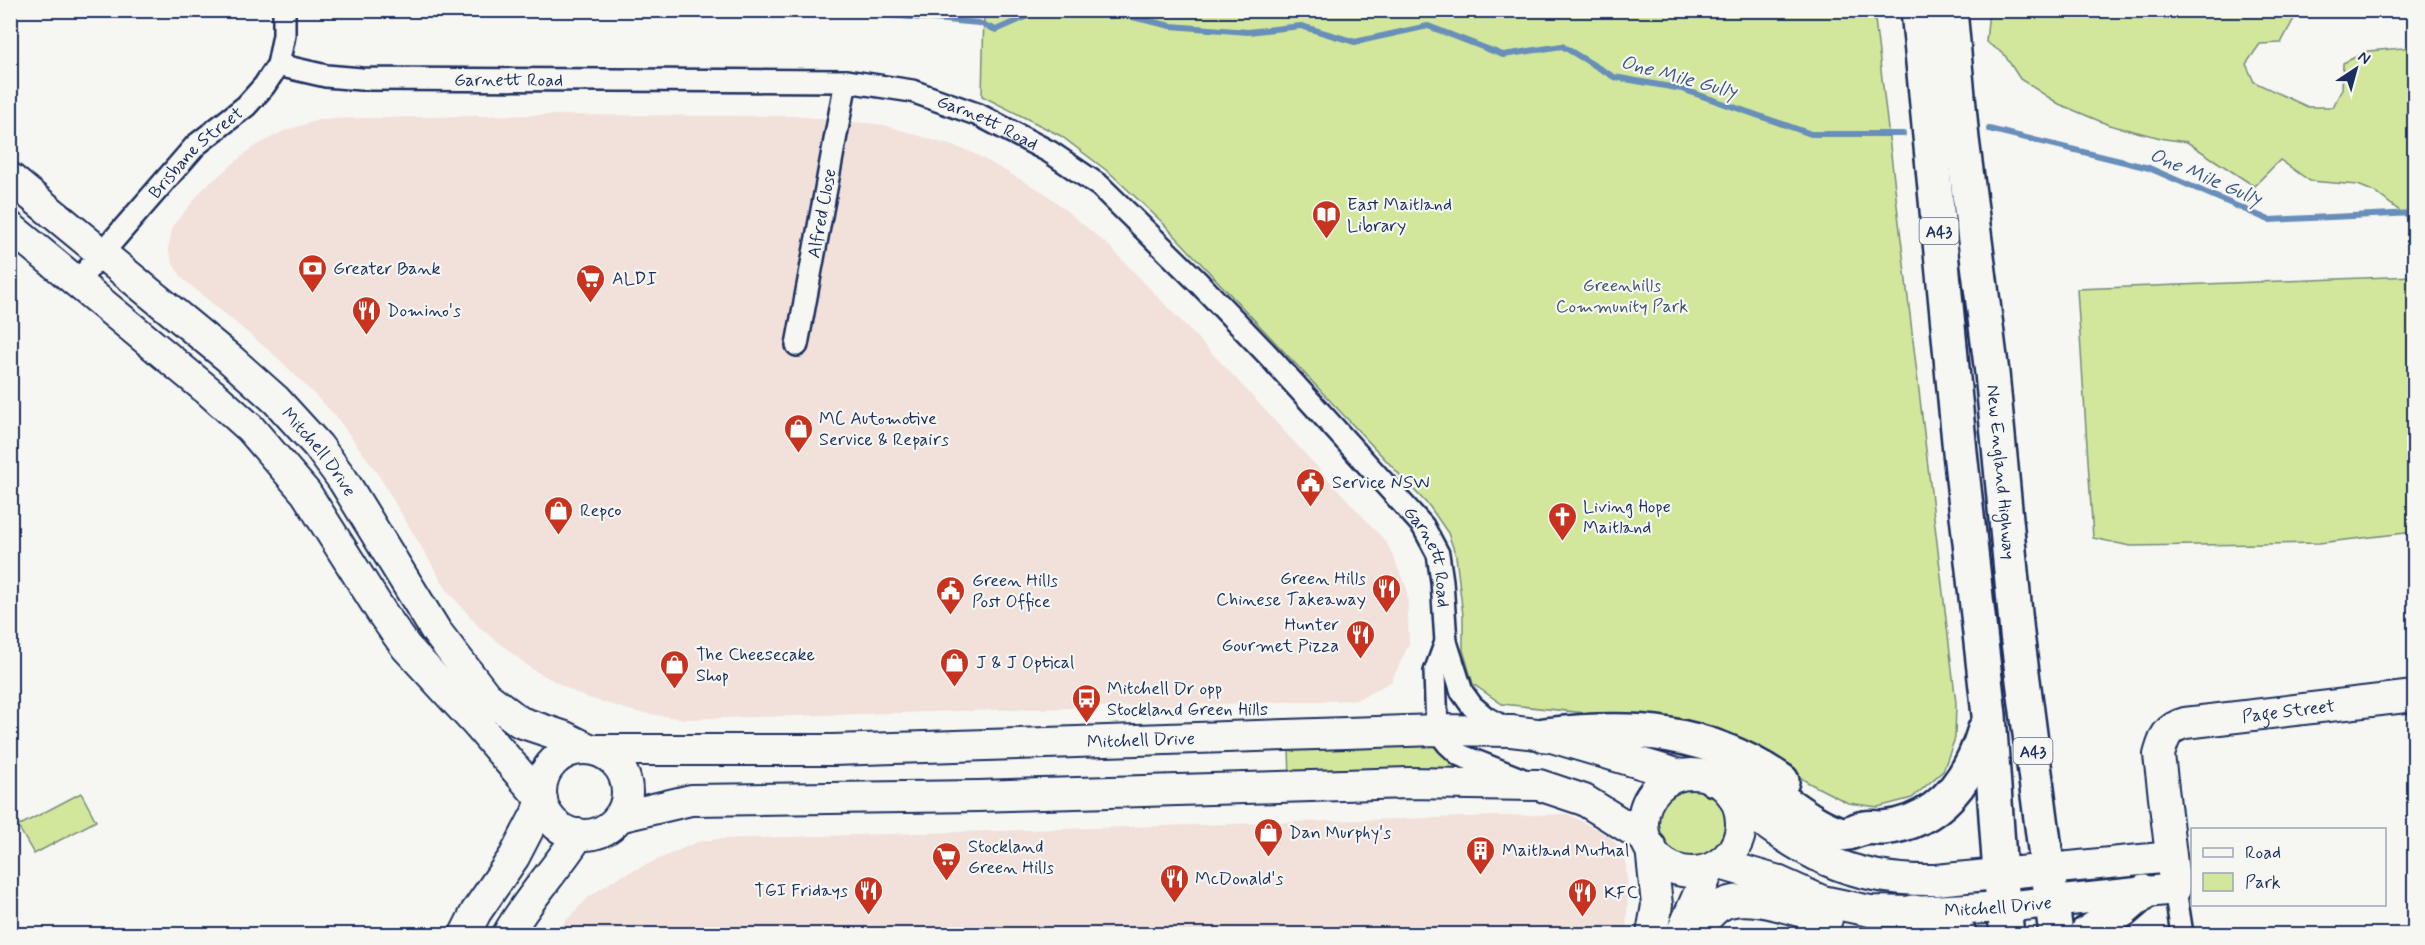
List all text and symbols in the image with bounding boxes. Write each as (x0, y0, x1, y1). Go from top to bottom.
north arrow (2326, 39, 2386, 99)
text: N (2353, 46, 2374, 70)
water label: One Mile Gully (1618, 49, 1741, 106)
street label: Garnett Road (454, 68, 563, 93)
street label: Garnett Road (933, 90, 1042, 157)
street label: Brisbane Street (144, 102, 248, 204)
water label: One Mile Gully (2145, 142, 2267, 214)
street label: Alfred Close (802, 167, 843, 260)
place label: East Maitland Library (1347, 193, 1452, 238)
library icon: East Maitland Library (1310, 198, 1342, 240)
road number: A43 (1920, 218, 1958, 244)
bank icon: Greater Bank (296, 252, 328, 294)
place label: Greater Bank (333, 257, 441, 281)
supermarket icon: ALDI (575, 262, 607, 304)
place label: ALDI (612, 267, 657, 291)
park label: Greenhills Community Park (1556, 274, 1688, 319)
restaurant icon: Domino's (350, 294, 382, 336)
place label: Domino's (387, 299, 461, 323)
street label: New England Highway (1980, 384, 2021, 561)
street label: Mitchell Drive (275, 403, 361, 501)
place label: MC Automotive Service & Repairs (819, 407, 949, 452)
shop icon: MC Automotive Service & Repairs (782, 412, 814, 454)
public building icon: Service NSW (1295, 466, 1327, 508)
place label: Service NSW (1332, 471, 1430, 495)
shop icon: Repco (543, 494, 575, 536)
place label: Living Hope Maitland (1583, 495, 1671, 540)
place label: Repco (580, 499, 622, 523)
church icon: Living Hope Maitland (1546, 500, 1578, 542)
street label: Garnett Road (1398, 501, 1455, 608)
place label: Green Hills Chinese Takeaway (1216, 567, 1366, 612)
place label: Green Hills Post Office (972, 569, 1058, 614)
restaurant icon: Green Hills Chinese Takeaway (1371, 572, 1403, 614)
public building icon: Green Hills Post Office (935, 574, 967, 616)
place label: Hunter Gourmet Pizza (1221, 613, 1339, 658)
restaurant icon: Hunter Gourmet Pizza (1344, 618, 1376, 660)
place label: The Cheesecake Shop (696, 643, 815, 688)
shop icon: J & J Optical (939, 646, 971, 688)
shop icon: The Cheesecake Shop (659, 648, 691, 690)
place label: J & J Optical (976, 651, 1074, 675)
place label: Mitchell Dr opp Stockland Green Hills (1107, 677, 1268, 722)
bus stop icon: Mitchell Dr opp Stockland Green Hills (1070, 682, 1102, 724)
street label: Page Street (2241, 694, 2336, 729)
street label: Mitchell Drive (1086, 727, 1195, 755)
road number: A43 (2014, 738, 2052, 764)
shop icon: Dan Murphy's (1252, 816, 1284, 858)
place label: Dan Murphy's (1289, 821, 1391, 845)
legend (2191, 828, 2386, 906)
building icon: Maitland Mutual (1465, 834, 1497, 876)
place label: Stockland Green Hills (968, 835, 1054, 880)
place label: Maitland Mutual (1502, 839, 1629, 863)
supermarket icon: Stockland Green Hills (931, 840, 963, 882)
text: Road (2245, 841, 2281, 865)
restaurant icon: McDonald's (1158, 862, 1190, 904)
place label: McDonald's (1195, 867, 1283, 891)
text: Park (2245, 871, 2281, 895)
restaurant icon: TGI Fridays (853, 874, 885, 916)
restaurant icon: KFC (1567, 876, 1599, 918)
place label: TGI Fridays (754, 879, 848, 903)
place label: KFC (1604, 881, 1638, 905)
street label: Mitchell Drive (1944, 891, 2053, 923)

